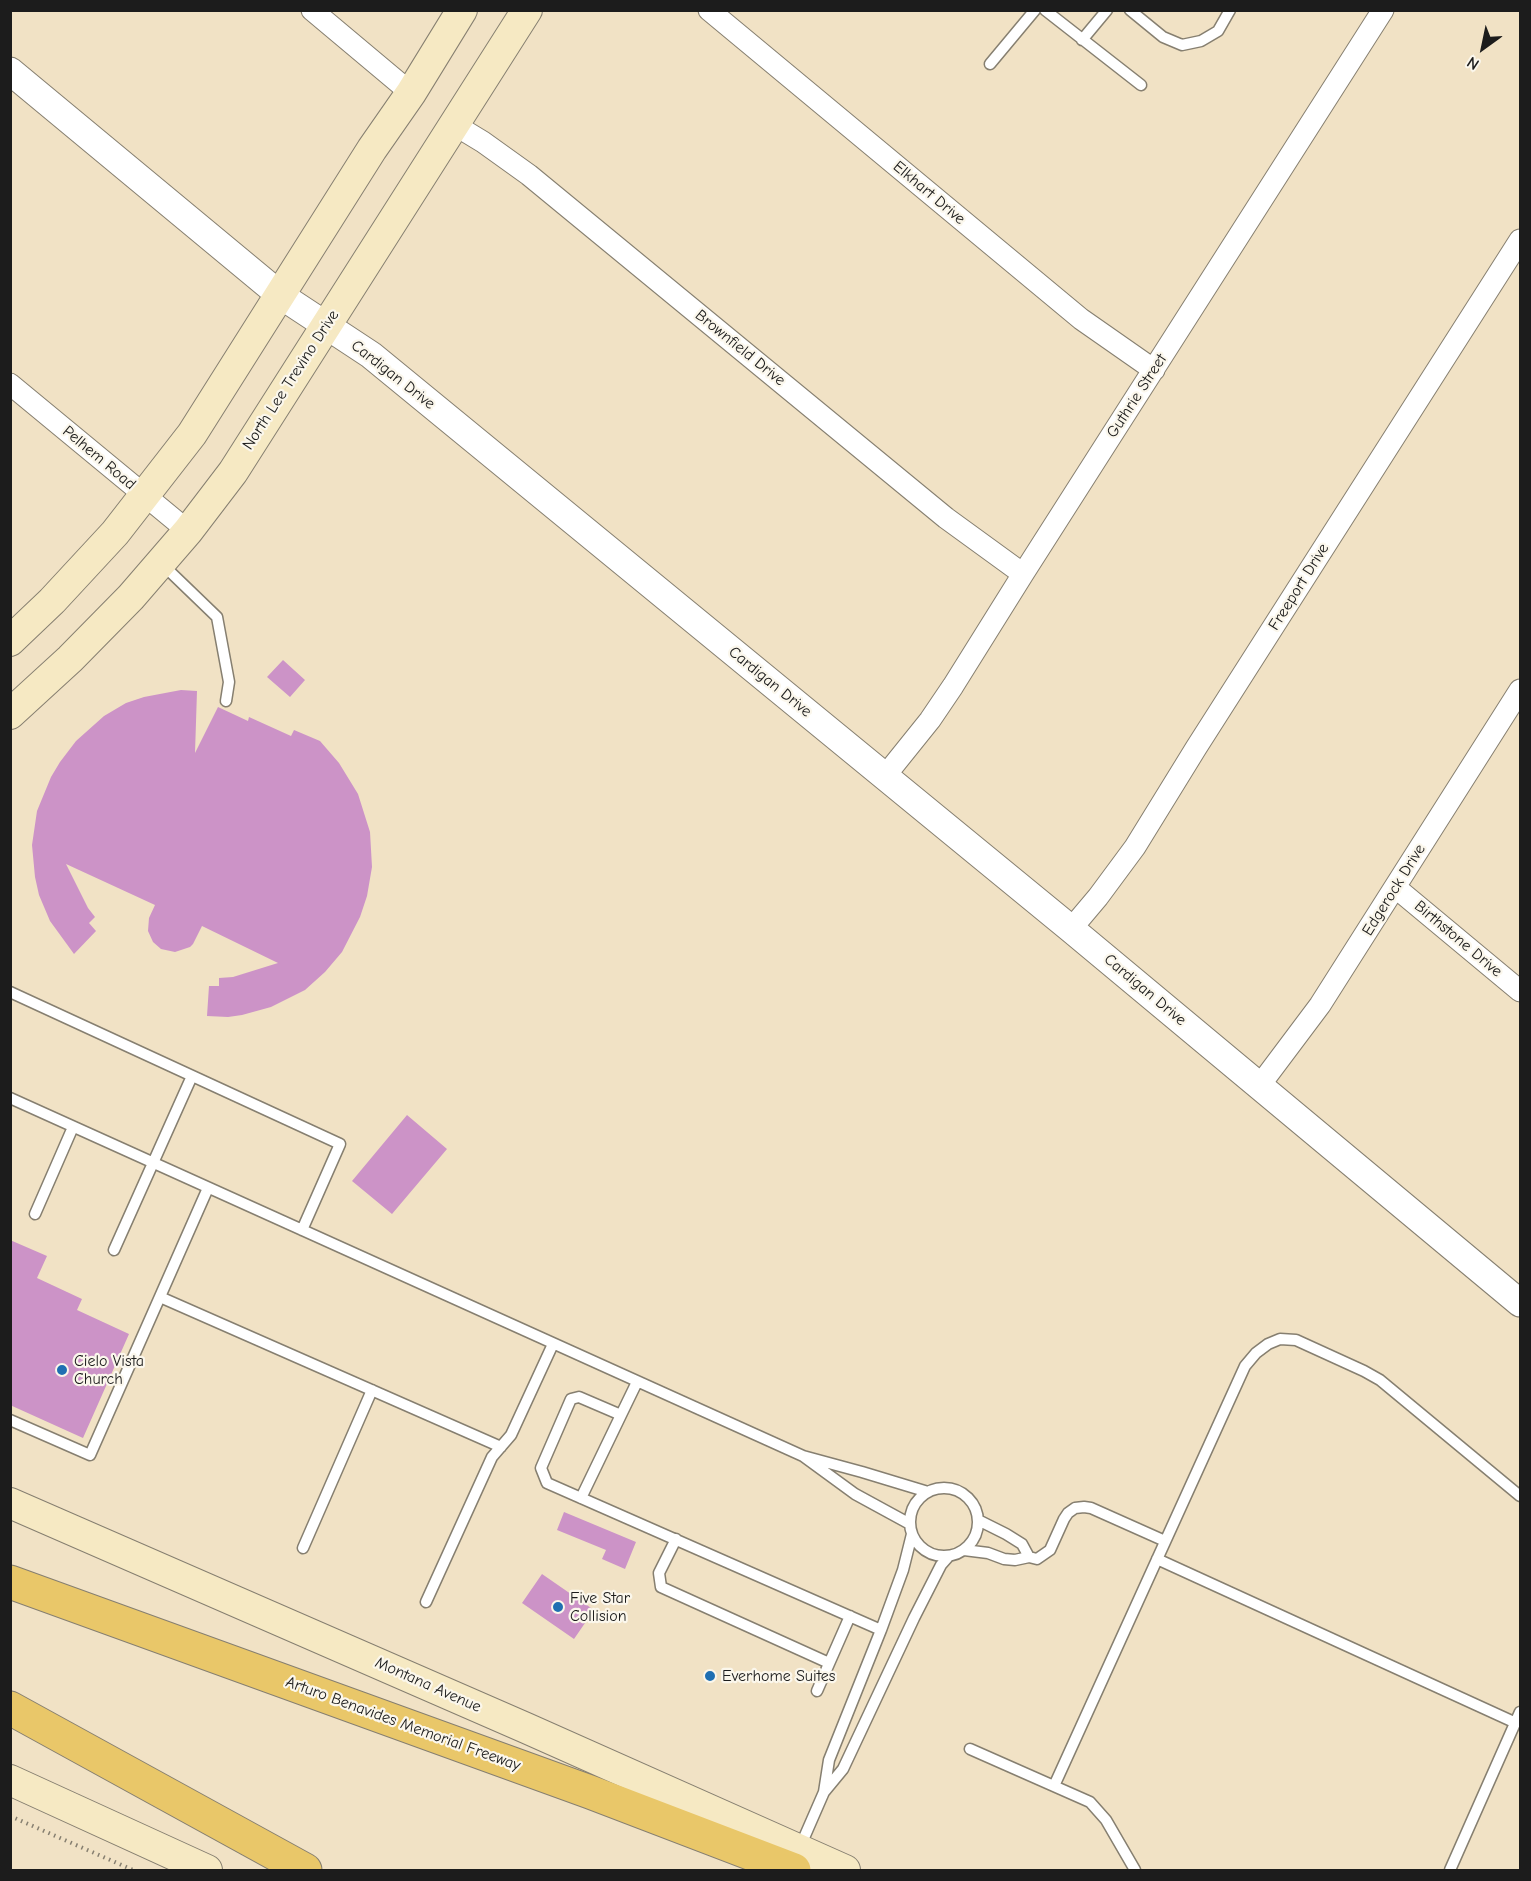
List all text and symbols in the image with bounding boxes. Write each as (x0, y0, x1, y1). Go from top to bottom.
north arrow (1453, 18, 1513, 78)
text: N (1464, 53, 1482, 73)
street label: Elkhart Drive (889, 157, 969, 229)
street label: Brownfield Drive (691, 306, 789, 390)
street label: North Lee Trevino Drive (239, 307, 343, 453)
street label: Cardigan Drive (347, 336, 439, 414)
street label: Guthrie Street (1103, 350, 1171, 442)
street label: Pelhem Road (59, 422, 139, 494)
street label: Freeport Drive (1265, 540, 1333, 634)
street label: Cardigan Drive (725, 643, 815, 721)
street label: Edgerock Drive (1358, 841, 1430, 939)
street label: Birthstone Drive (1410, 897, 1506, 981)
street label: Cardigan Drive (1100, 950, 1190, 1030)
place label: Cielo Vista Church (74, 1351, 144, 1389)
marker: Cielo Vista Church (55, 1363, 69, 1377)
place label: Five Star Collision (570, 1588, 630, 1626)
marker: Five Star Collision (551, 1600, 565, 1614)
street label: Montana Avenue (372, 1653, 484, 1717)
place label: Everhome Suites (722, 1666, 835, 1686)
marker: Everhome Suites (703, 1669, 717, 1683)
street label: Arturo Benavides Memorial Freeway (283, 1673, 523, 1775)

